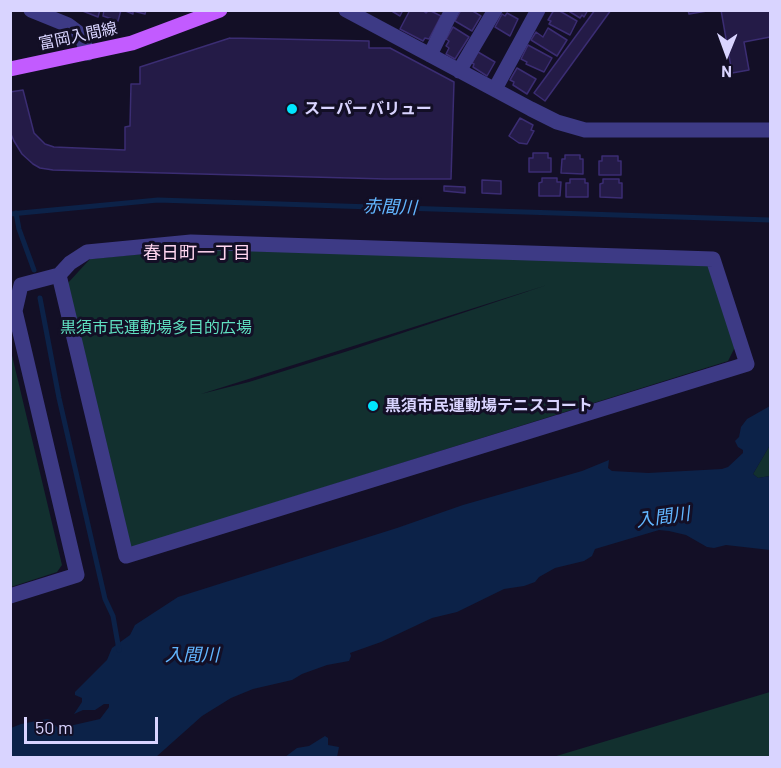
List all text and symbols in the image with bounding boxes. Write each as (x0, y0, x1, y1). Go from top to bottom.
street label: 富岡入間線 (37, 18, 119, 54)
north arrow (697, 24, 757, 84)
text: N (721, 63, 732, 82)
place label: スーパーバリュー (304, 99, 432, 119)
marker: スーパーバリュー (285, 102, 299, 116)
water label: 赤間川 (363, 195, 417, 219)
district label: 春日町一丁目 (143, 242, 251, 264)
park label: 黒須市民運動場多目的広場 (60, 318, 252, 338)
place label: 黒須市民運動場テニスコート (385, 396, 593, 416)
marker: 黒須市民運動場テニスコート (366, 399, 380, 413)
water label: 入間川 (635, 503, 691, 531)
water label: 入間川 (165, 644, 219, 666)
scale bar (27, 705, 160, 743)
text: 50 m (35, 716, 73, 738)

